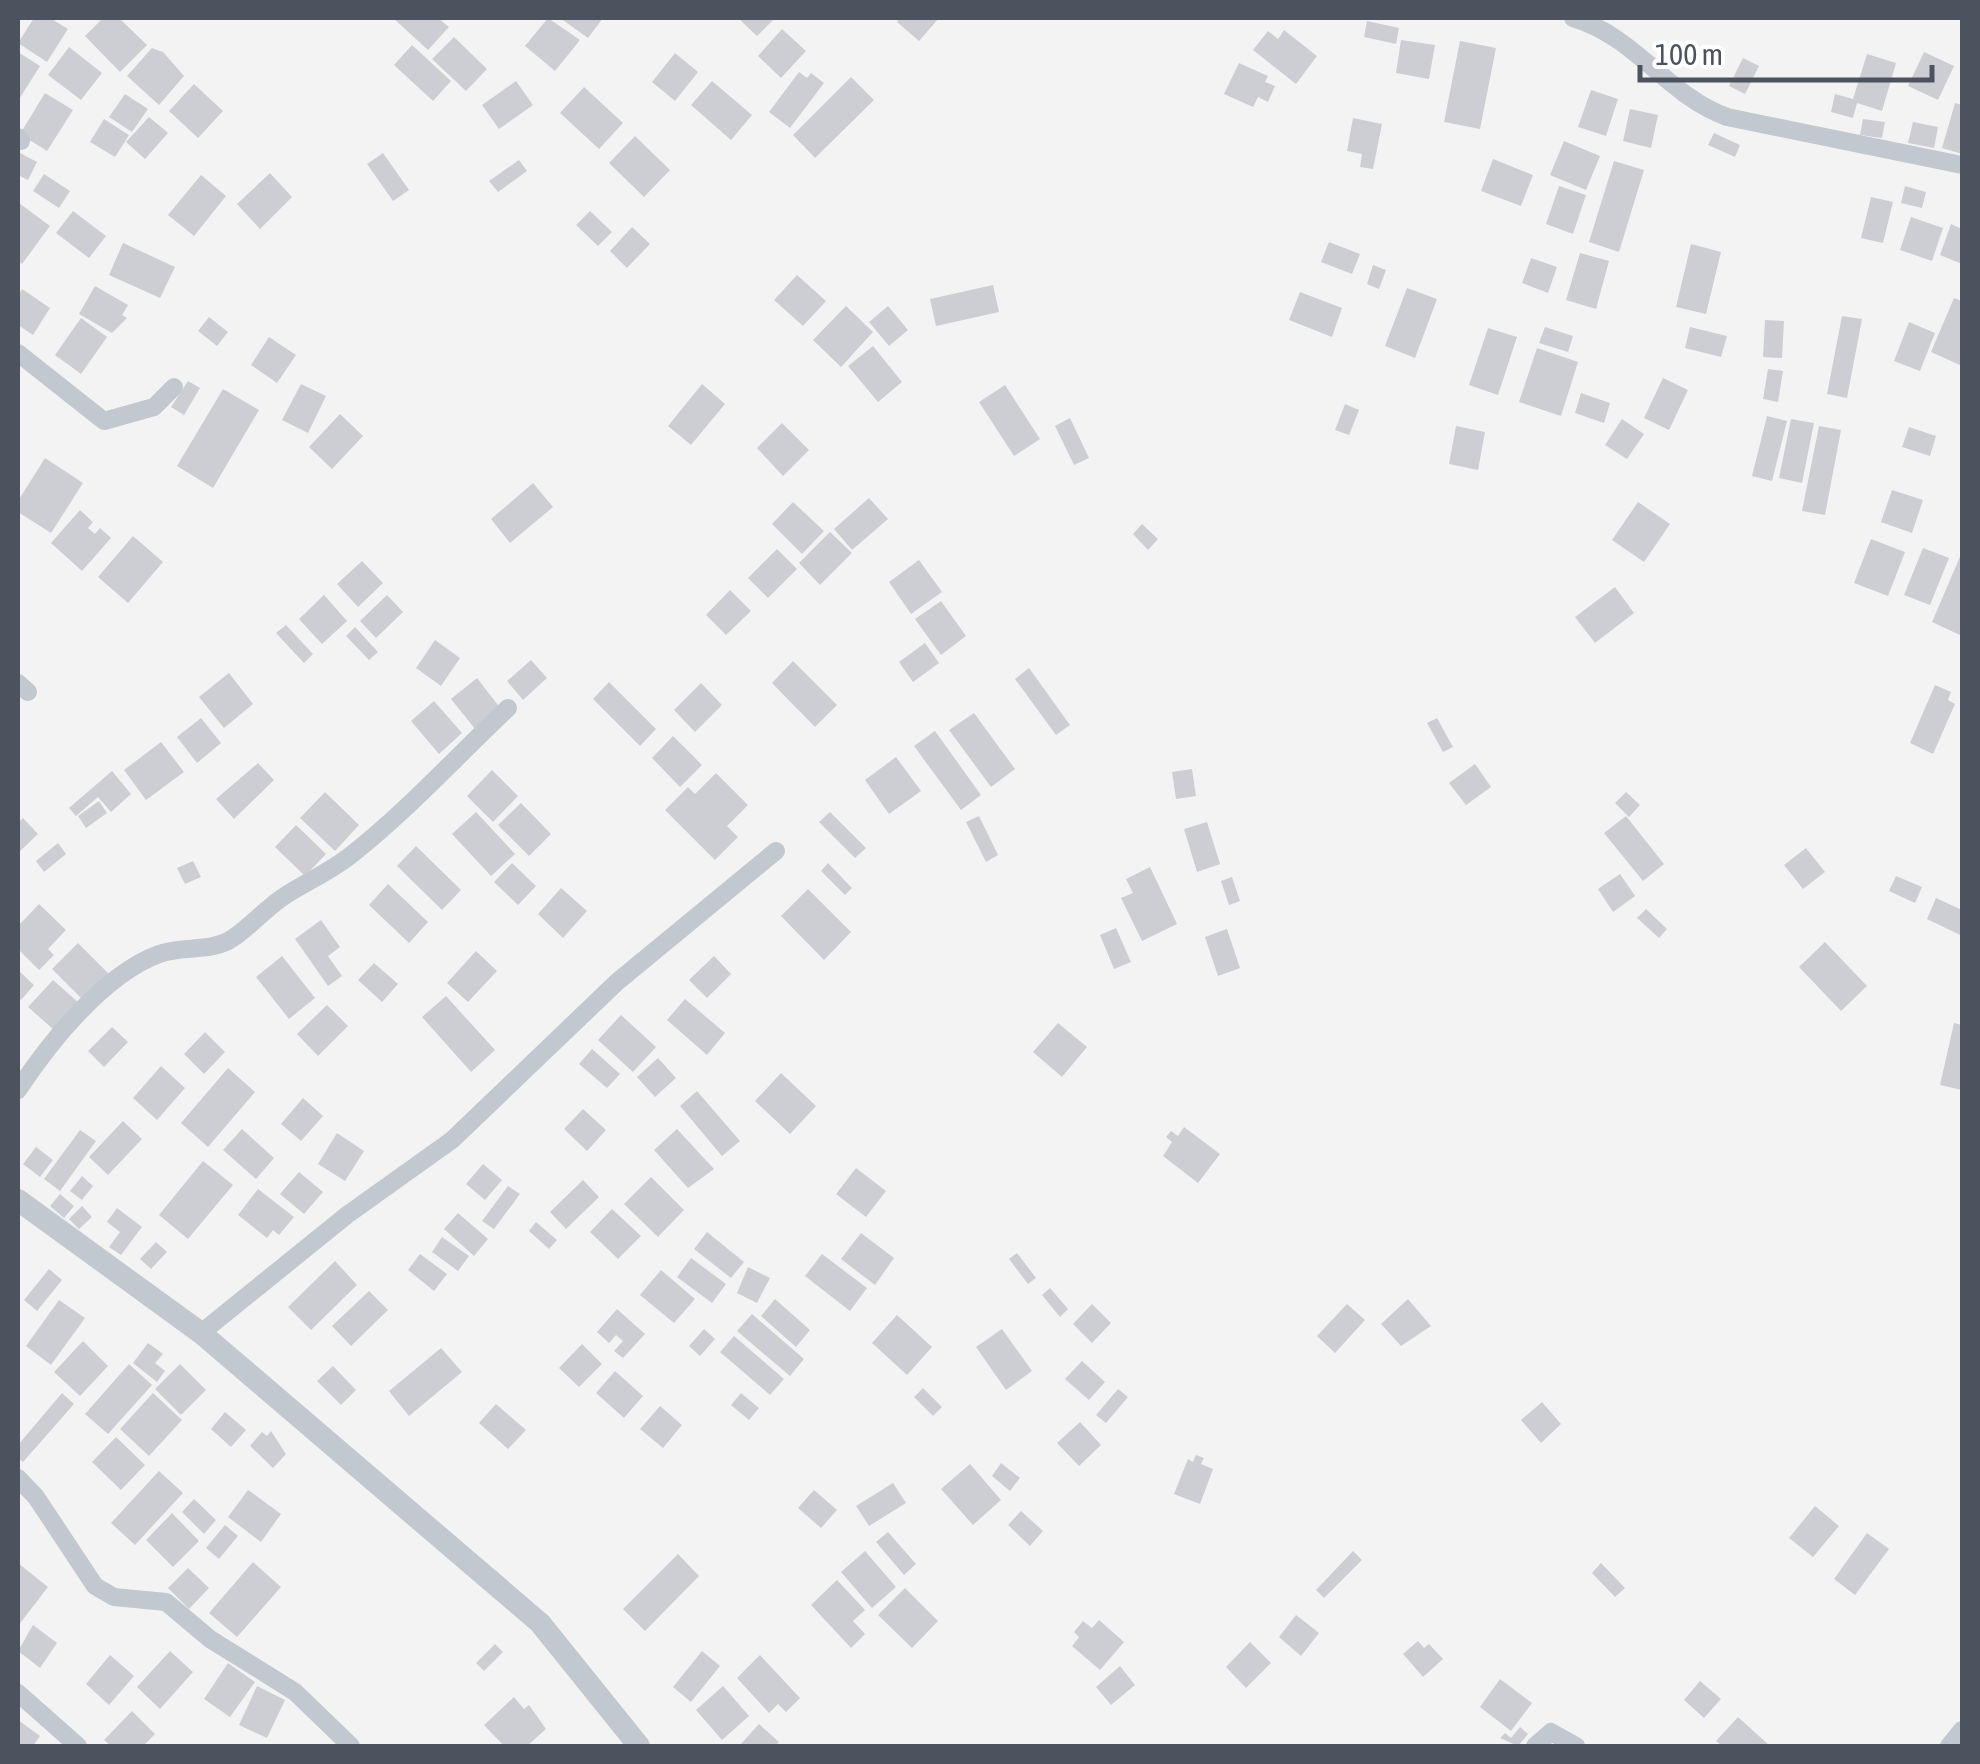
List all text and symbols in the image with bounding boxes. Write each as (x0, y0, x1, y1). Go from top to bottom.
scale bar (1640, 20, 1932, 82)
text: 100 m (1655, 37, 1723, 71)

